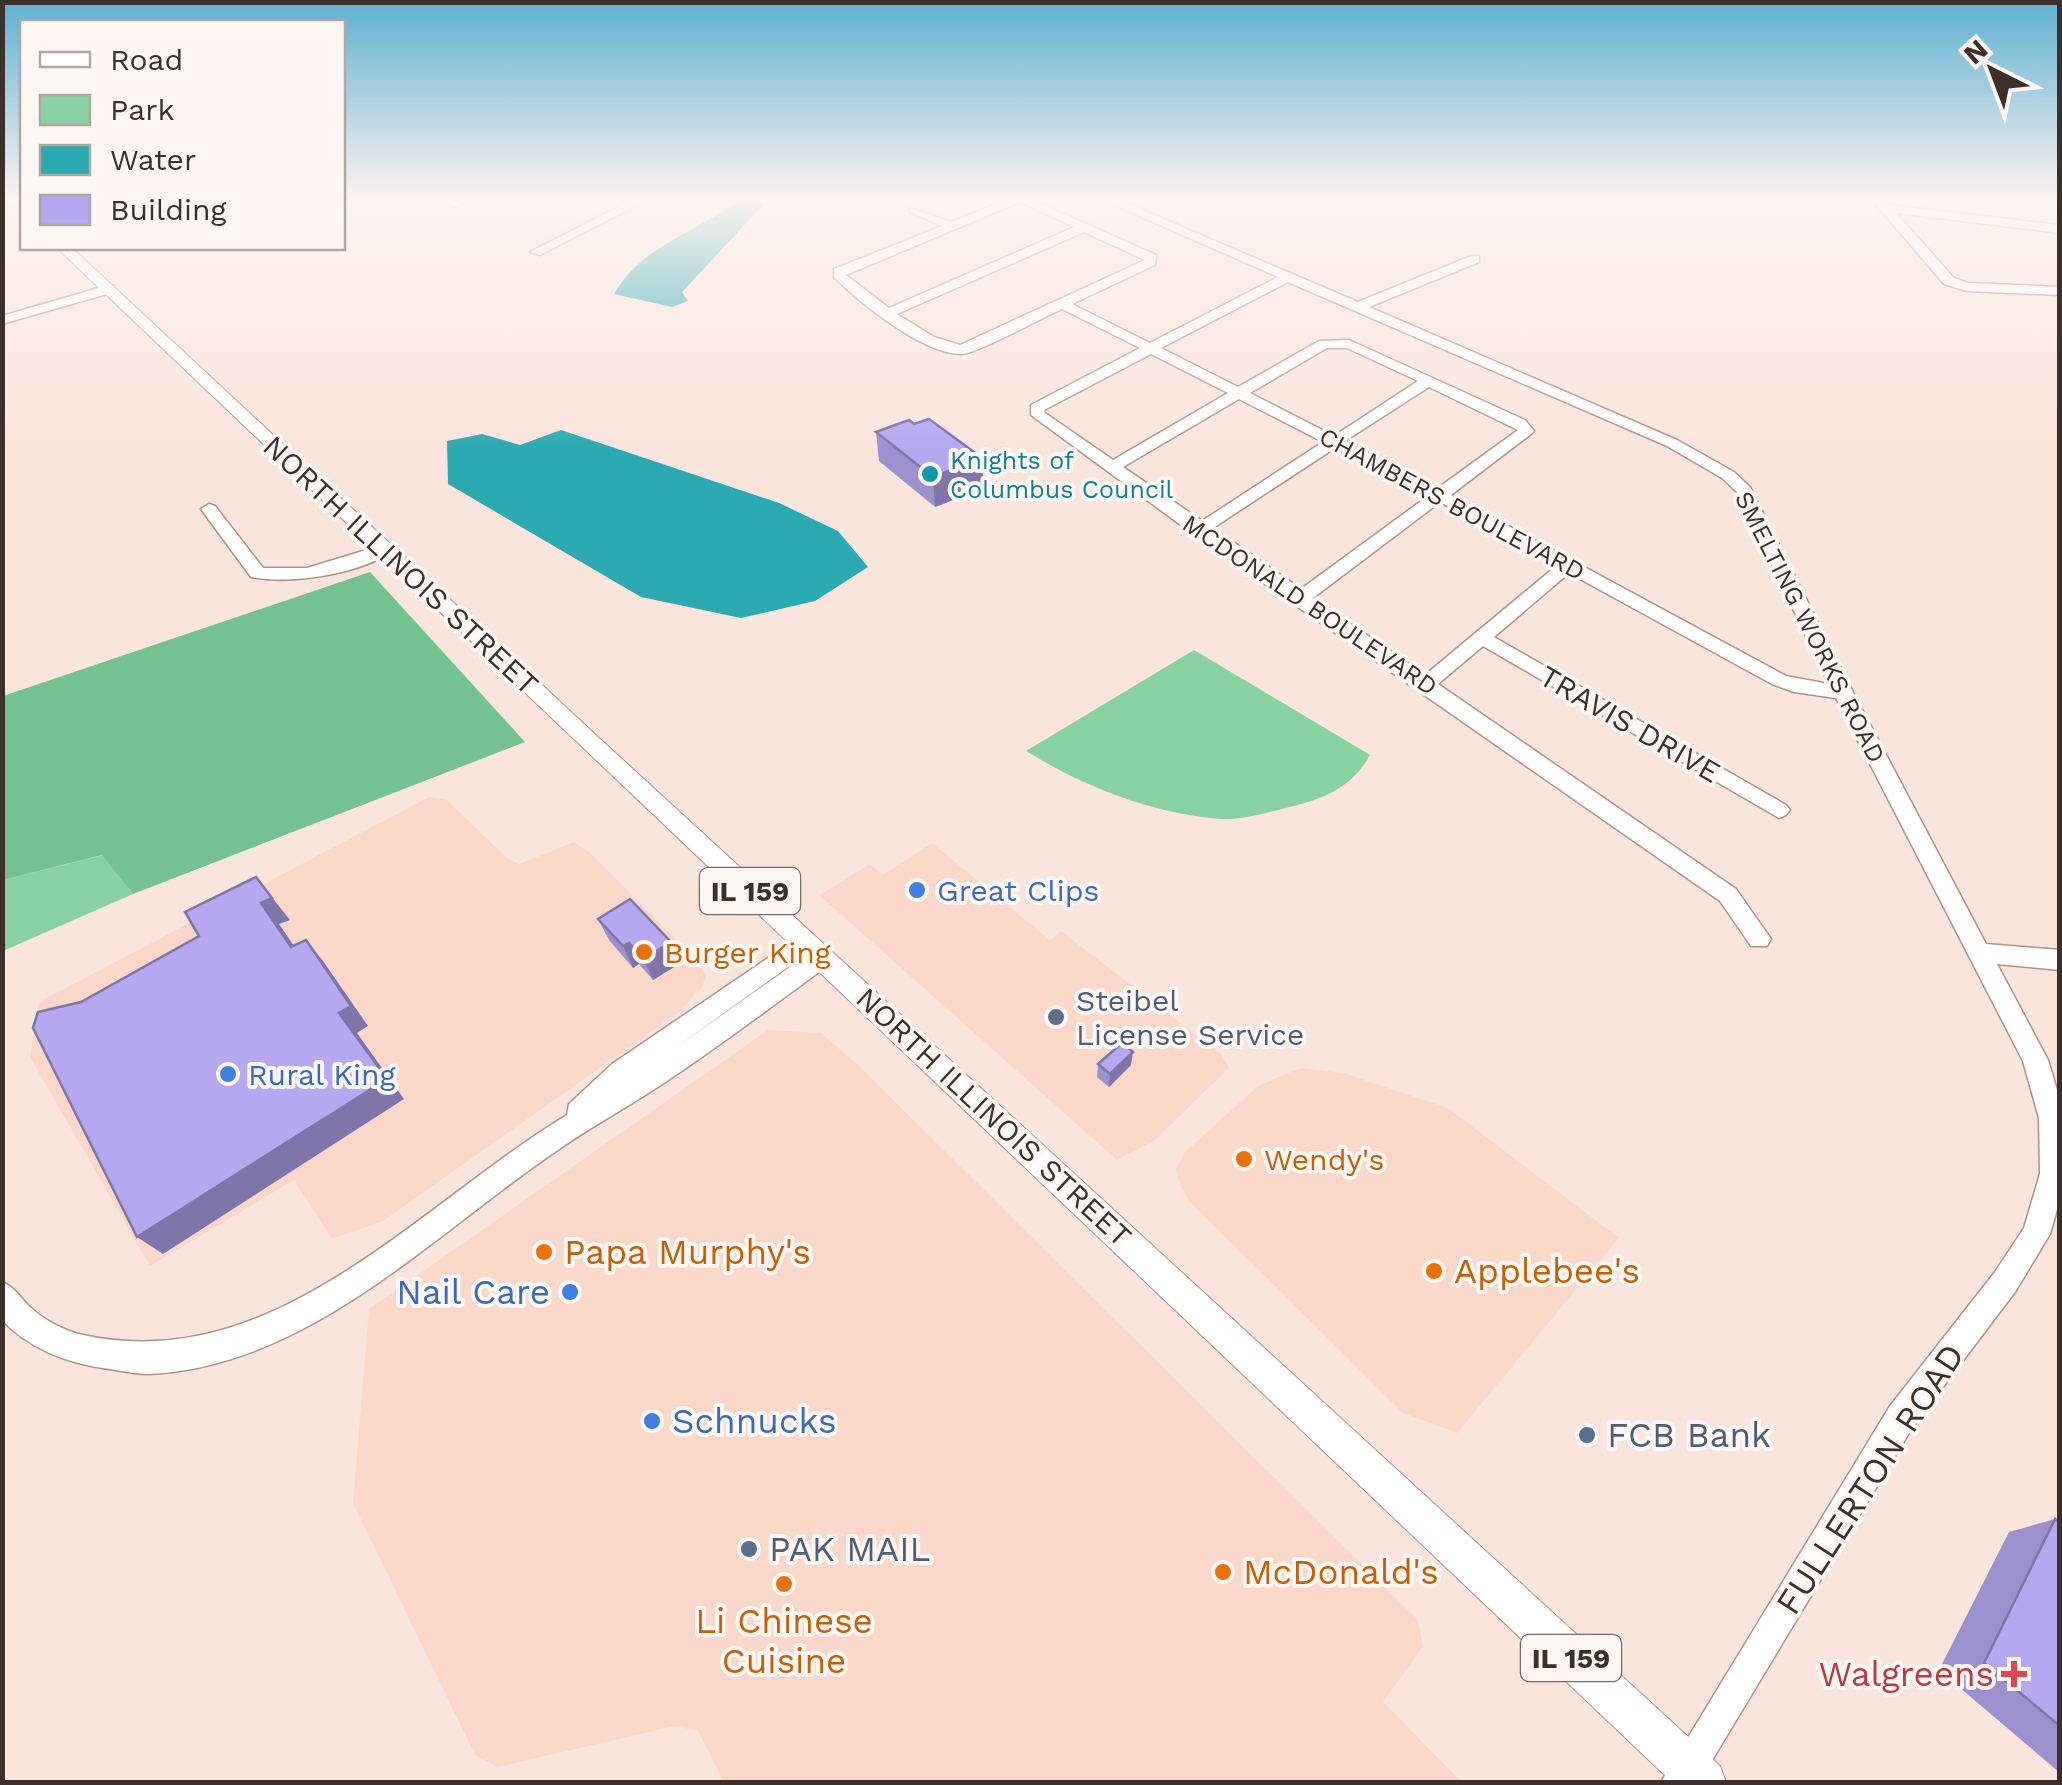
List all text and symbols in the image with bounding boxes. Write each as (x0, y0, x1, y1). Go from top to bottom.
legend (20, 20, 345, 250)
north arrow (1942, 20, 2042, 120)
text: N (1957, 33, 1994, 71)
text: Road (110, 42, 183, 77)
text: Park (110, 92, 175, 127)
text: Water (110, 142, 196, 177)
text: Building (110, 192, 227, 227)
street label: CHAMBERS BOULEVARD (1314, 422, 1590, 586)
street label: NORTH ILLINOIS STREET (256, 428, 546, 702)
place label: Knights of Columbus Council (950, 446, 1174, 504)
marker: Knights of Columbus Council (919, 463, 941, 485)
street label: SMELTING WORKS ROAD (1729, 486, 1891, 768)
street label: MCDONALD BOULEVARD (1177, 509, 1443, 701)
street label: TRAVIS DRIVE (1533, 658, 1727, 790)
road number: IL 159 (700, 868, 800, 914)
place label: Great Clips (937, 873, 1099, 908)
marker: Great Clips (906, 879, 928, 901)
place label: Burger King (664, 935, 831, 970)
marker: Burger King (633, 941, 655, 963)
street label: NORTH ILLINOIS STREET (849, 980, 1139, 1254)
place label: Steibel License Service (1076, 983, 1304, 1052)
marker: Steibel License Service (1045, 1006, 1067, 1028)
place label: Rural King (248, 1057, 396, 1092)
marker: Rural King (217, 1063, 239, 1085)
place label: Wendy's (1264, 1142, 1384, 1177)
marker: Wendy's (1233, 1148, 1255, 1170)
place label: Papa Murphy's (564, 1231, 811, 1273)
marker: Papa Murphy's (533, 1241, 555, 1263)
place label: Applebee's (1454, 1250, 1640, 1292)
marker: Applebee's (1423, 1260, 1445, 1282)
place label: Nail Care (396, 1271, 550, 1313)
marker: Nail Care (559, 1281, 581, 1303)
street label: FULLERTON ROAD (1767, 1336, 1973, 1622)
place label: Schnucks (672, 1400, 836, 1442)
marker: Schnucks (641, 1410, 663, 1432)
place label: FCB Bank (1607, 1414, 1771, 1456)
marker: FCB Bank (1576, 1424, 1598, 1446)
place label: PAK MAIL (769, 1528, 931, 1570)
marker: PAK MAIL (738, 1538, 760, 1560)
place label: McDonald's (1243, 1551, 1439, 1593)
marker: McDonald's (1212, 1561, 1234, 1583)
marker: Li Chinese Cuisine (773, 1573, 795, 1595)
place label: Li Chinese Cuisine (695, 1600, 873, 1682)
road number: IL 159 (1521, 1635, 1621, 1681)
place label: Walgreens (1818, 1653, 1994, 1695)
marker: Walgreens (2003, 1663, 2025, 1685)

